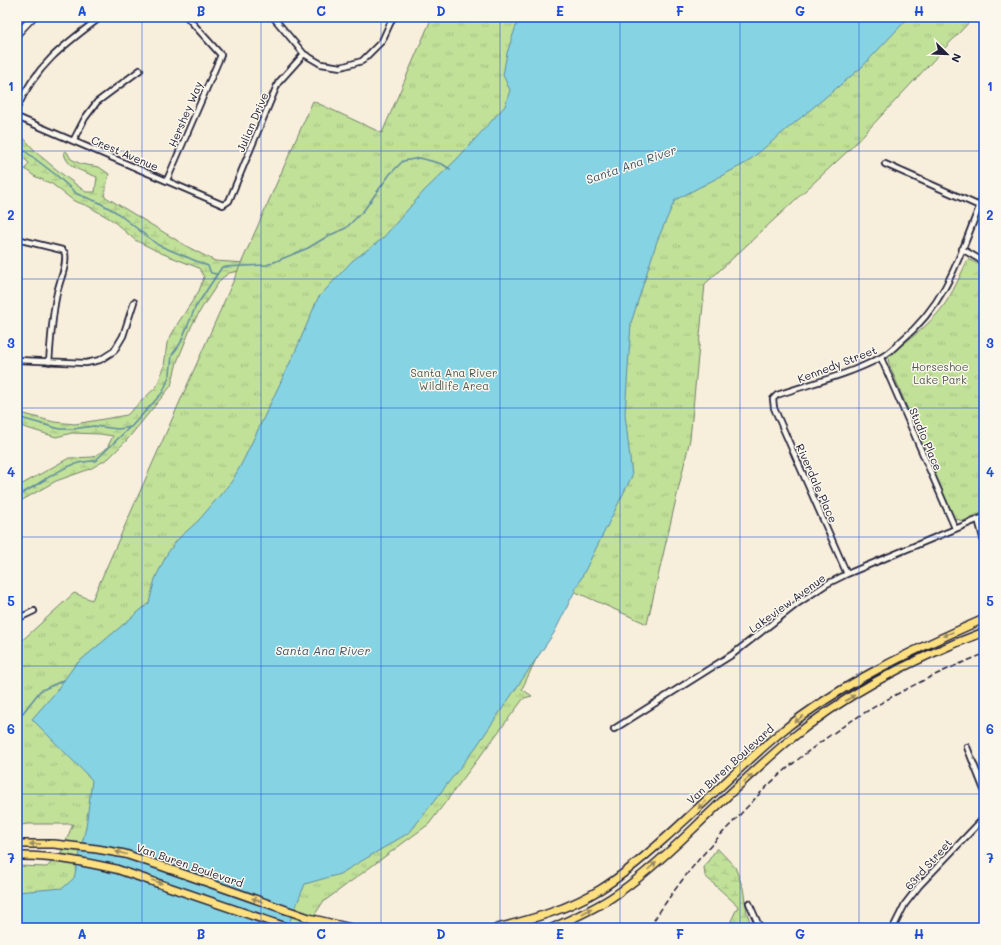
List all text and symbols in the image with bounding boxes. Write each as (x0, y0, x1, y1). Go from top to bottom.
text: A (77, 2, 87, 19)
text: B (197, 2, 206, 19)
text: C (316, 2, 326, 19)
text: D (436, 2, 446, 19)
text: E (556, 2, 564, 19)
text: F (676, 2, 684, 19)
text: G (795, 2, 805, 19)
text: H (914, 2, 924, 19)
north arrow (927, 34, 967, 74)
text: N (948, 51, 965, 65)
text: 1 (8, 77, 14, 94)
text: 1 (987, 77, 993, 94)
street label: Hershey Way (164, 79, 206, 149)
street label: Julian Drive (233, 90, 271, 154)
street label: Crest Avenue (89, 132, 161, 174)
water label: Santa Ana River (584, 141, 678, 187)
text: 2 (7, 206, 15, 223)
text: 2 (986, 206, 994, 223)
text: 3 (7, 334, 15, 351)
text: 3 (986, 334, 994, 351)
street label: Kennedy Street (795, 342, 879, 386)
park label: Horseshoe Lake Park (912, 359, 969, 387)
park label: Santa Ana River Wildlife Area (411, 365, 498, 393)
street label: Studio Place (906, 405, 946, 473)
street label: Riverdale Place (793, 441, 841, 525)
text: 4 (7, 463, 15, 480)
text: 4 (986, 463, 994, 480)
street label: Lakeview Avenue (746, 570, 829, 636)
text: 5 (7, 592, 15, 609)
text: 5 (986, 592, 994, 609)
one-way arrow (942, 632, 954, 638)
water label: Santa Ana River (276, 642, 370, 658)
one-way arrow (845, 694, 855, 702)
one-way arrow (794, 715, 804, 723)
text: 6 (7, 720, 15, 737)
text: 6 (986, 720, 994, 737)
street label: Van Buren Boulevard (683, 721, 777, 807)
one-way arrow (743, 774, 752, 783)
one-way arrow (697, 800, 706, 809)
street label: 63rd Street (901, 835, 955, 893)
street label: Van Buren Boulevard (134, 840, 246, 890)
one-way arrow (28, 841, 41, 847)
text: 7 (7, 849, 15, 866)
text: 7 (986, 849, 994, 866)
one-way arrow (115, 850, 127, 856)
one-way arrow (647, 862, 657, 871)
one-way arrow (152, 880, 164, 886)
one-way arrow (251, 897, 263, 903)
one-way arrow (581, 908, 593, 915)
text: A (77, 925, 87, 942)
text: B (197, 925, 206, 942)
text: C (316, 925, 326, 942)
text: D (436, 925, 446, 942)
text: E (556, 925, 564, 942)
text: F (676, 925, 684, 942)
text: G (795, 925, 805, 942)
text: H (914, 925, 924, 942)

